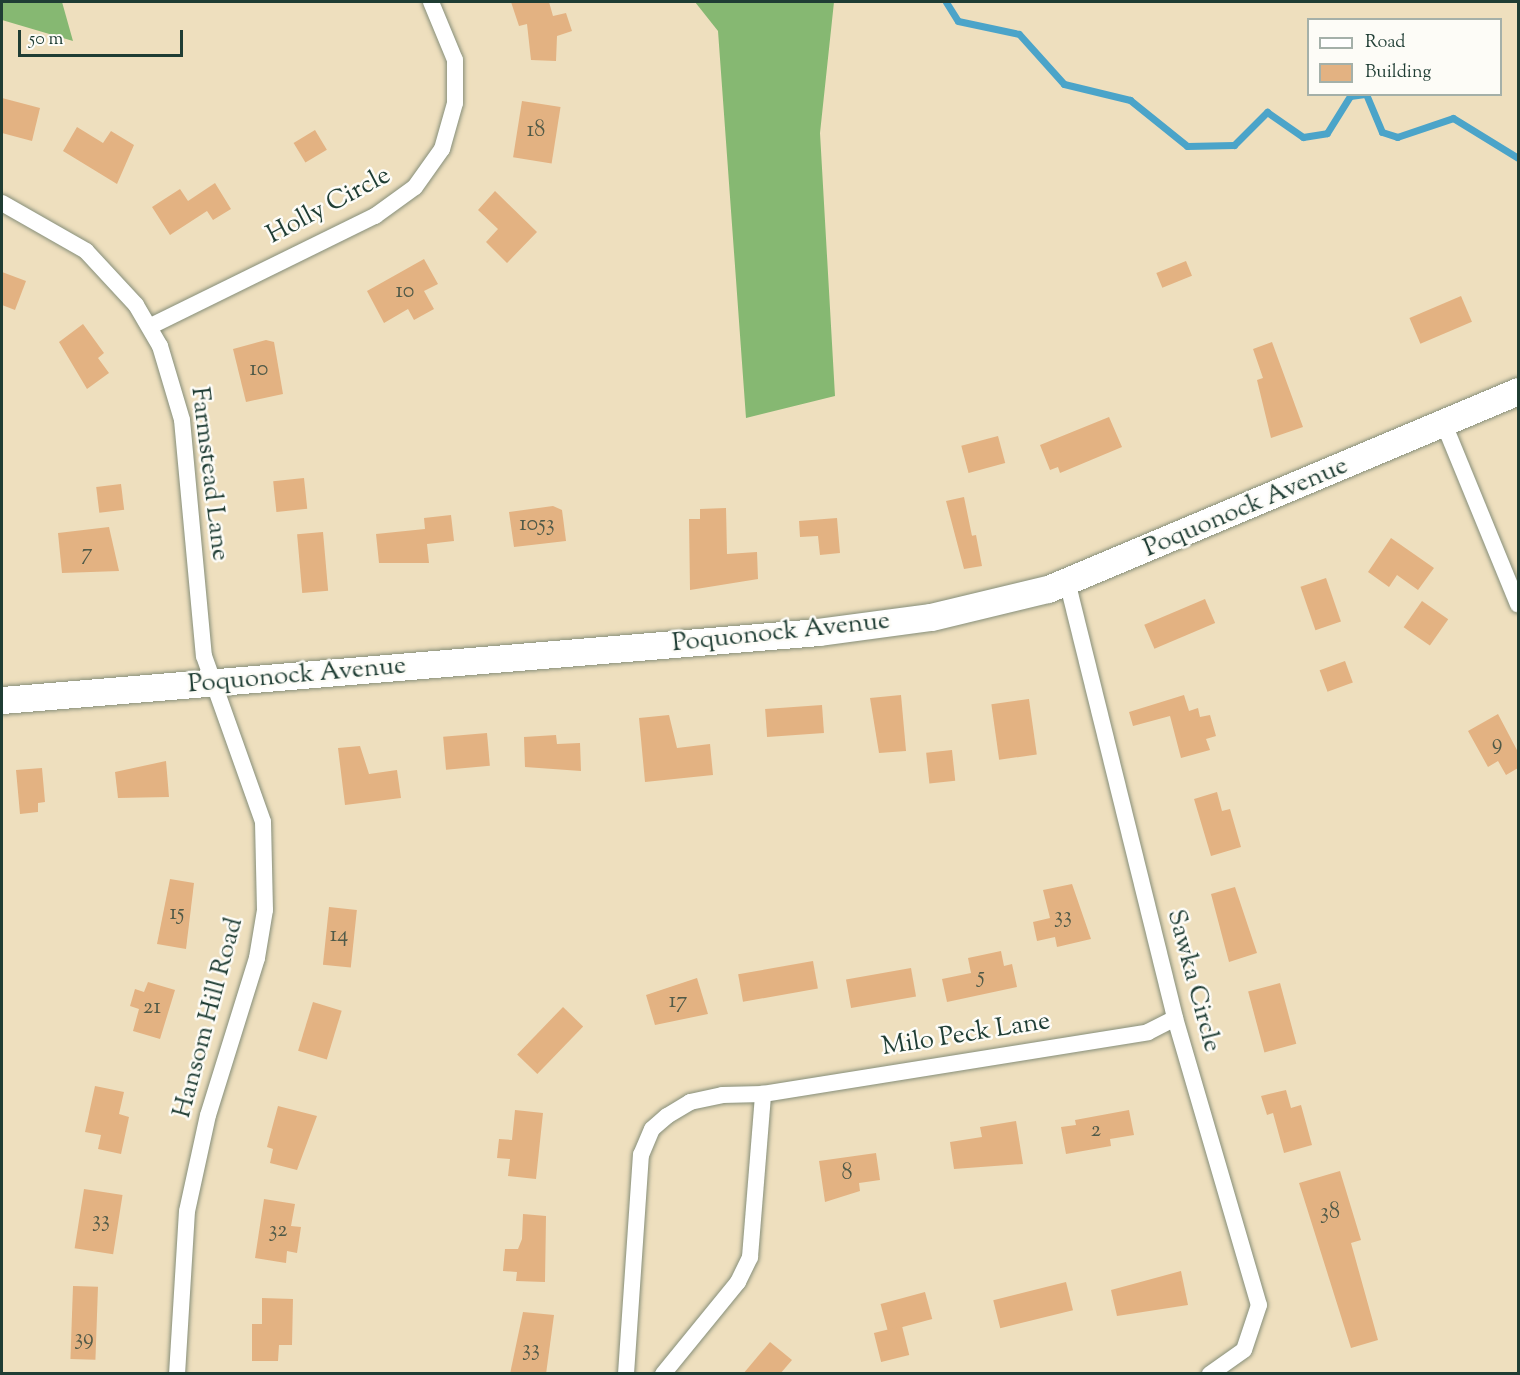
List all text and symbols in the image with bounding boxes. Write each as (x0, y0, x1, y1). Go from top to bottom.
scale bar (21, 18, 186, 56)
legend (1307, 18, 1502, 96)
text: 50 m (29, 27, 63, 53)
text: Road (1365, 30, 1405, 56)
text: Building (1365, 60, 1431, 86)
house number: 18 (527, 119, 545, 145)
street label: Holly Circle (262, 160, 396, 252)
house number: 10 (396, 280, 414, 306)
house number: 10 (250, 358, 268, 384)
street label: Farmstead Lane (183, 385, 235, 563)
street label: Poquonock Avenue (1139, 451, 1353, 565)
house number: 1053 (519, 513, 555, 539)
house number: 7 (81, 542, 93, 568)
street label: Poquonock Avenue (671, 606, 891, 660)
street label: Poquonock Avenue (187, 651, 407, 701)
house number: 9 (1492, 732, 1502, 758)
house number: 15 (169, 902, 185, 928)
house number: 33 (1054, 905, 1072, 931)
street label: Sawka Circle (1159, 906, 1227, 1056)
street label: Hansom Hill Road (167, 915, 251, 1121)
house number: 14 (330, 924, 348, 950)
house number: 5 (977, 965, 985, 991)
house number: 17 (669, 990, 687, 1016)
house number: 21 (143, 996, 161, 1022)
street label: Milo Peck Lane (880, 1006, 1052, 1064)
house number: 2 (1091, 1119, 1101, 1145)
house number: 8 (842, 1162, 852, 1188)
house number: 38 (1320, 1201, 1340, 1227)
house number: 33 (92, 1209, 110, 1235)
house number: 32 (268, 1219, 288, 1245)
house number: 39 (74, 1327, 94, 1353)
house number: 33 (522, 1338, 540, 1364)

